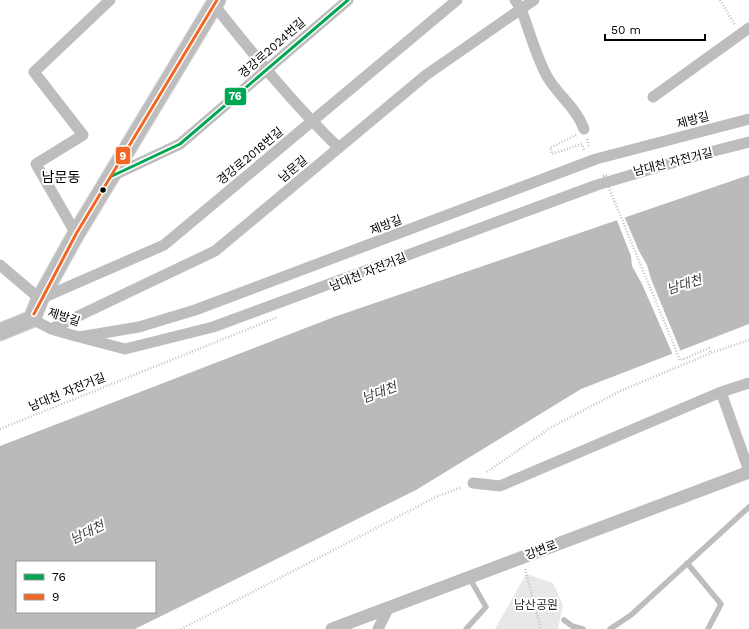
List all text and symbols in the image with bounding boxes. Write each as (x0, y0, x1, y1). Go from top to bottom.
street label: 경강로2024번길 (236, 15, 308, 81)
scale bar (605, 16, 705, 42)
text: 50 m (611, 23, 641, 37)
line badge: 76 (224, 87, 247, 106)
text: 76 (228, 90, 242, 103)
street label: 제방길 (675, 109, 711, 131)
street label: 경강로2018번길 (214, 124, 286, 188)
street label: 남대천 자전거길 (632, 145, 714, 179)
line badge: 9 (115, 146, 131, 165)
text: 9 (120, 150, 127, 163)
street label: 남문길 (276, 153, 310, 185)
district label: 남문동 (42, 169, 80, 185)
unlabelled marker (98, 185, 108, 195)
street label: 제방길 (368, 213, 404, 237)
street label: 남대천 자전거길 (328, 250, 408, 294)
water label: 남대천 (665, 271, 705, 297)
street label: 제방길 (46, 305, 82, 329)
street label: 남대천 자전거길 (27, 370, 107, 414)
water label: 남대천 (360, 379, 400, 406)
water label: 남대천 (68, 517, 108, 547)
street label: 강변로 (523, 538, 559, 562)
legend (16, 561, 156, 613)
text: 76 (52, 570, 66, 584)
text: 9 (52, 590, 59, 604)
park label: 남산공원 (514, 598, 558, 612)

